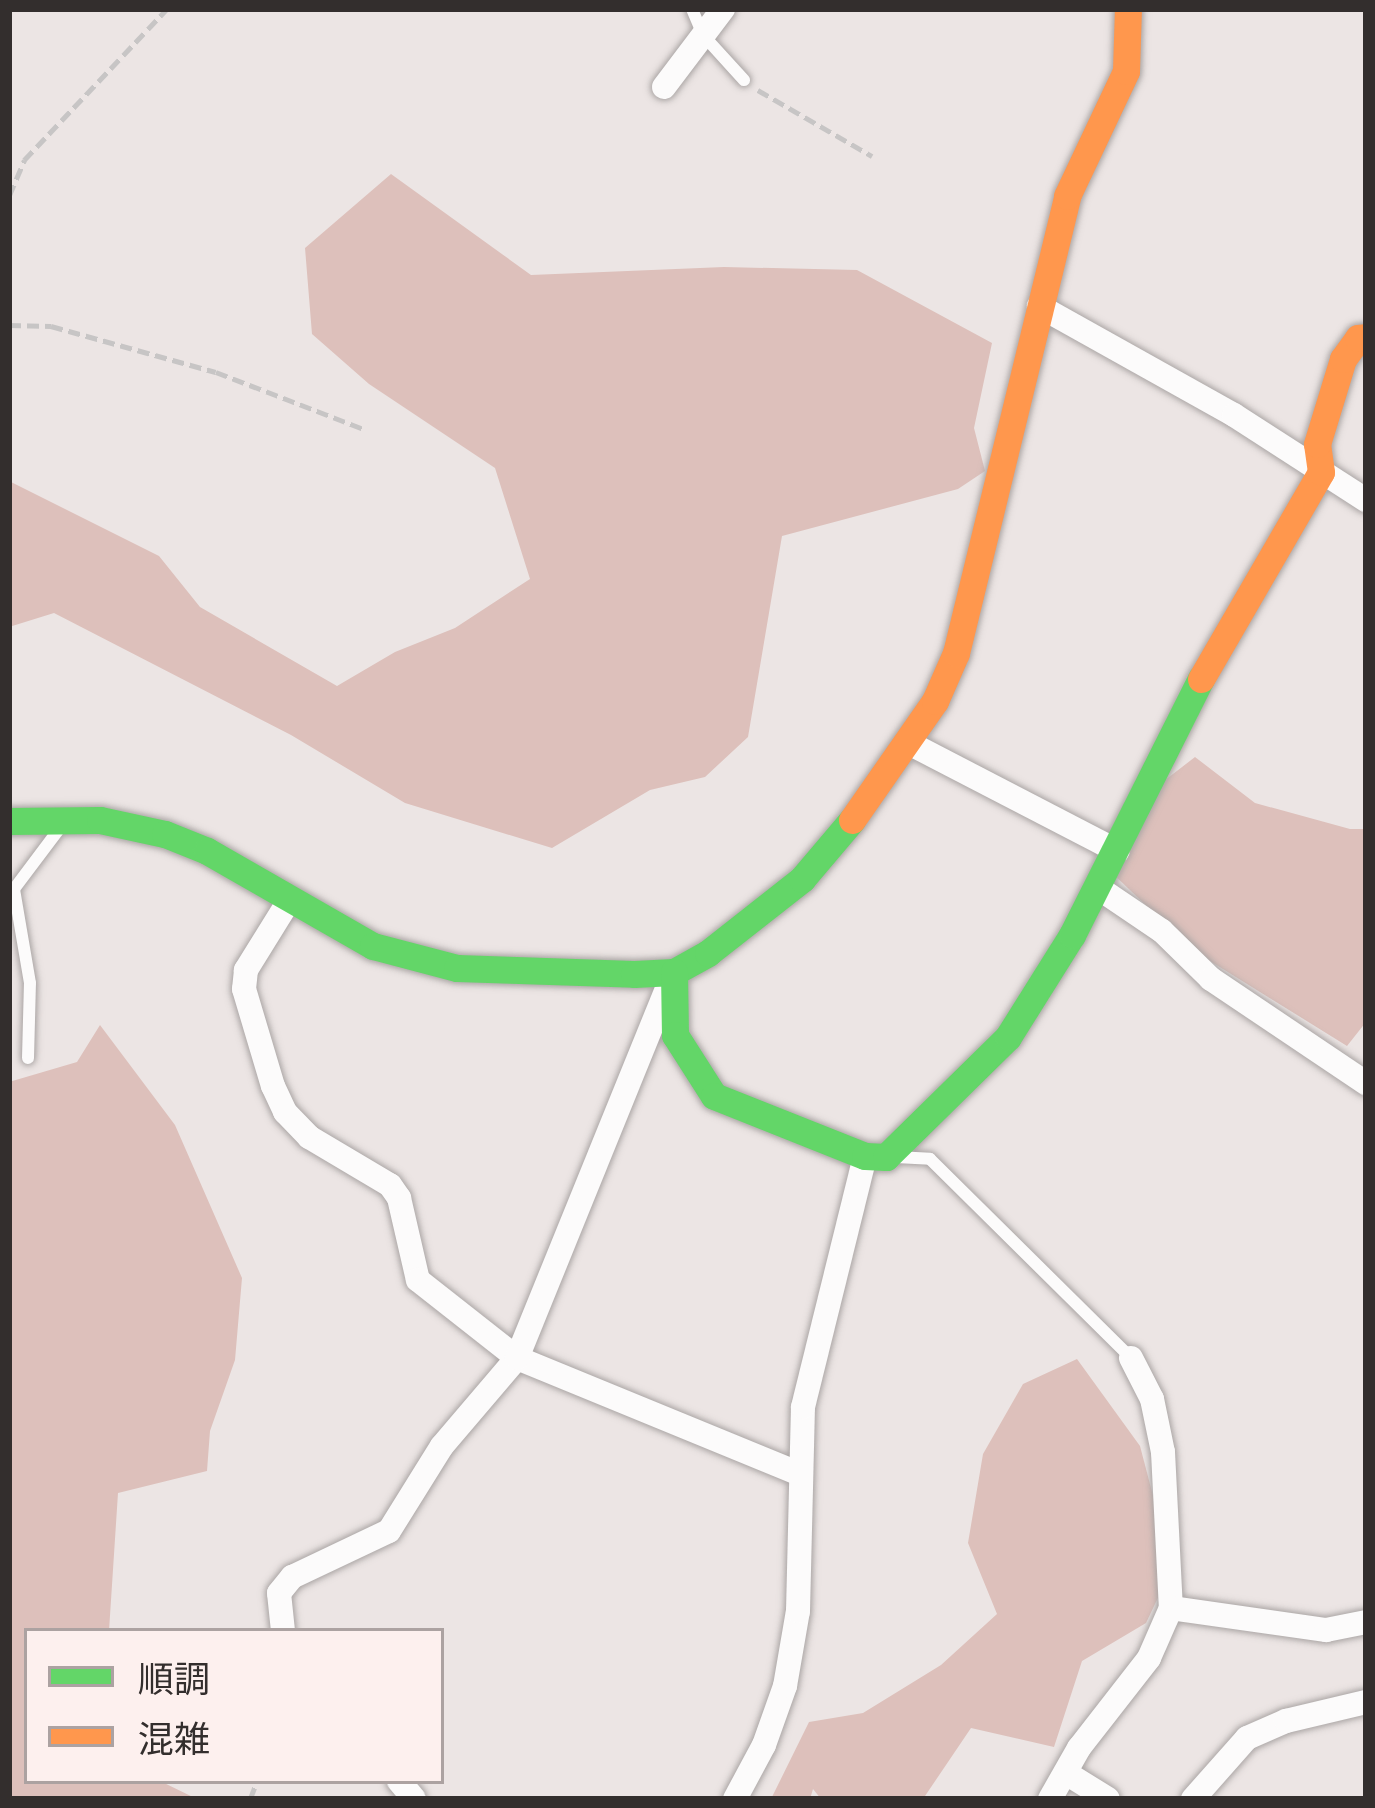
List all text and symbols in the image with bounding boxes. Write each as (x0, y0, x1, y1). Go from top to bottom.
legend (24, 1628, 444, 1784)
text: 順調 (138, 1654, 210, 1703)
text: 混雑 (138, 1714, 210, 1763)

